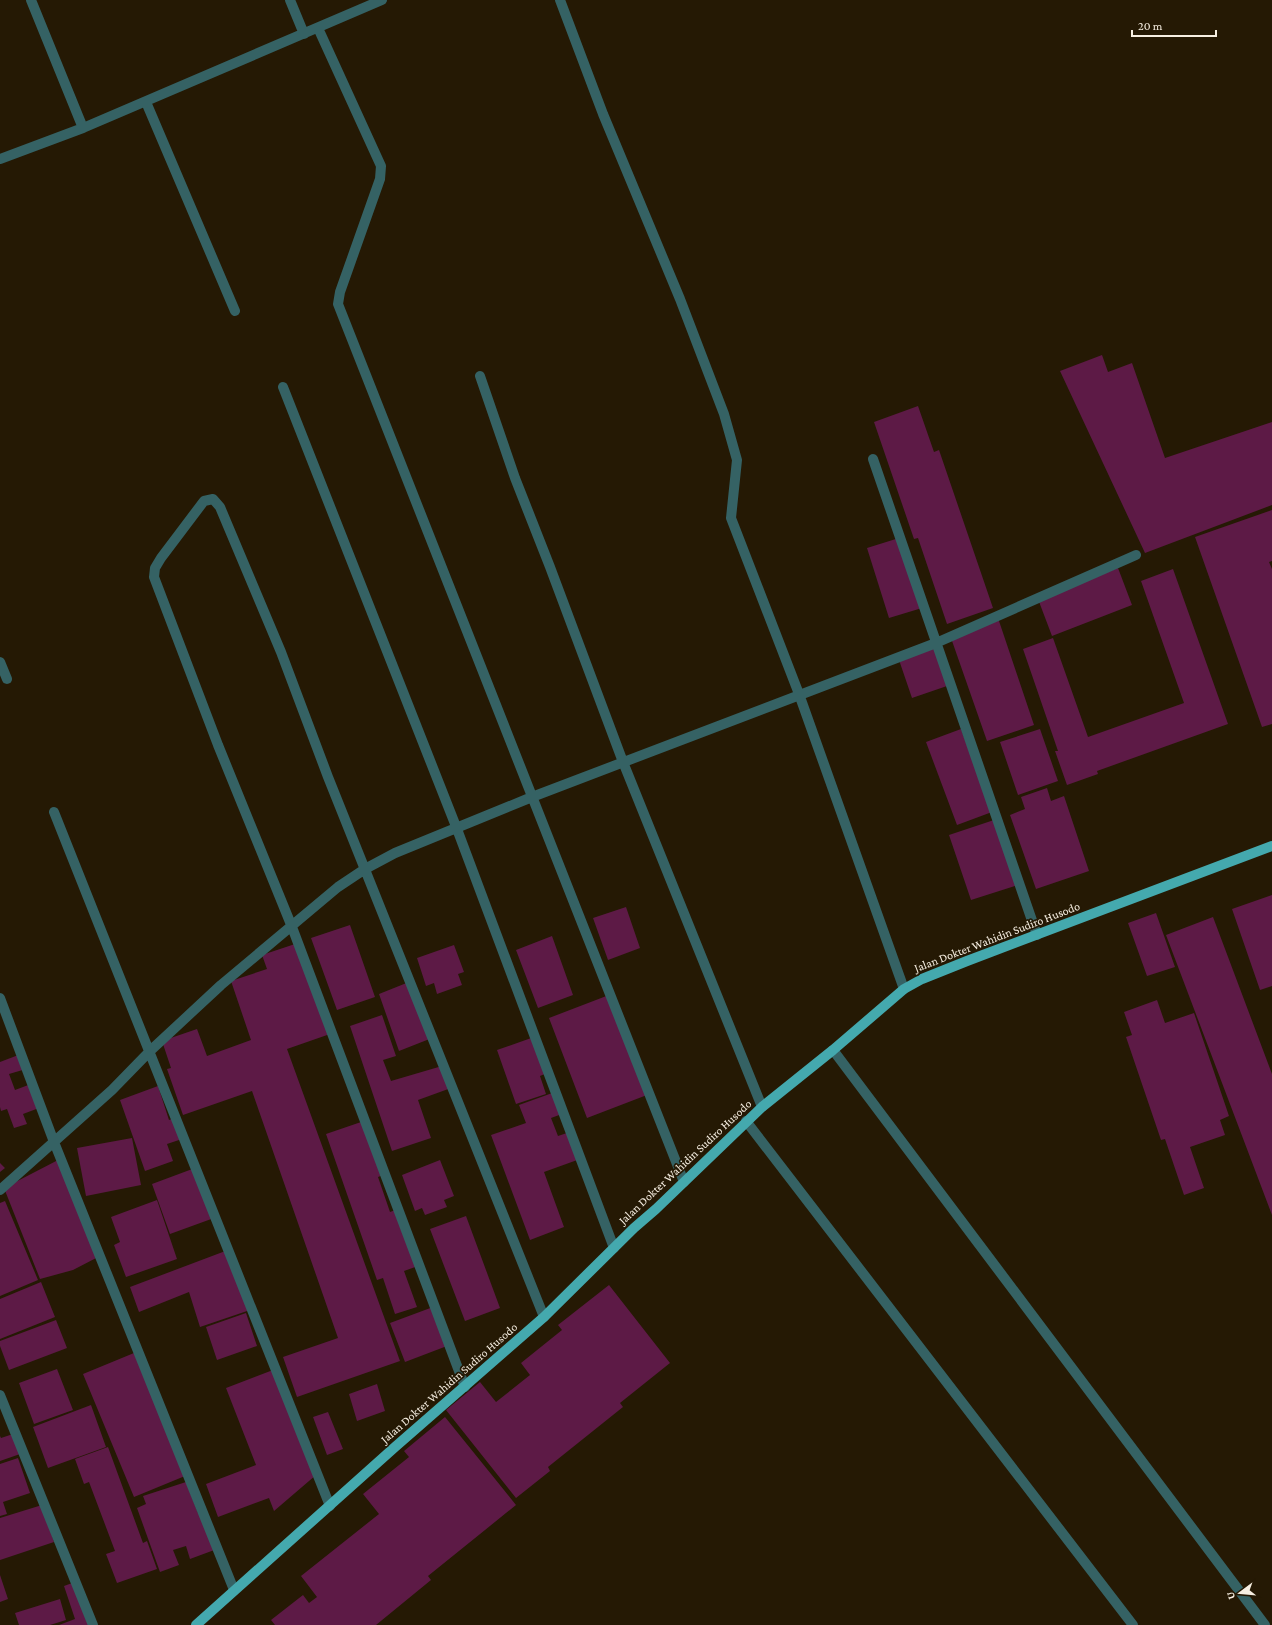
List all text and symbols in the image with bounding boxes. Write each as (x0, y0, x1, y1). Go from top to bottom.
scale bar (1132, 12, 1216, 38)
text: 20 m (1138, 19, 1163, 33)
street label: Jalan Dokter Wahidin Sudiro Husodo (911, 899, 1082, 976)
street label: Jalan Dokter Wahidin Sudiro Husodo (615, 1097, 754, 1228)
street label: Jalan Dokter Wahidin Sudiro Husodo (377, 1320, 520, 1447)
north arrow (1220, 1573, 1260, 1613)
text: U (1223, 1590, 1237, 1601)

